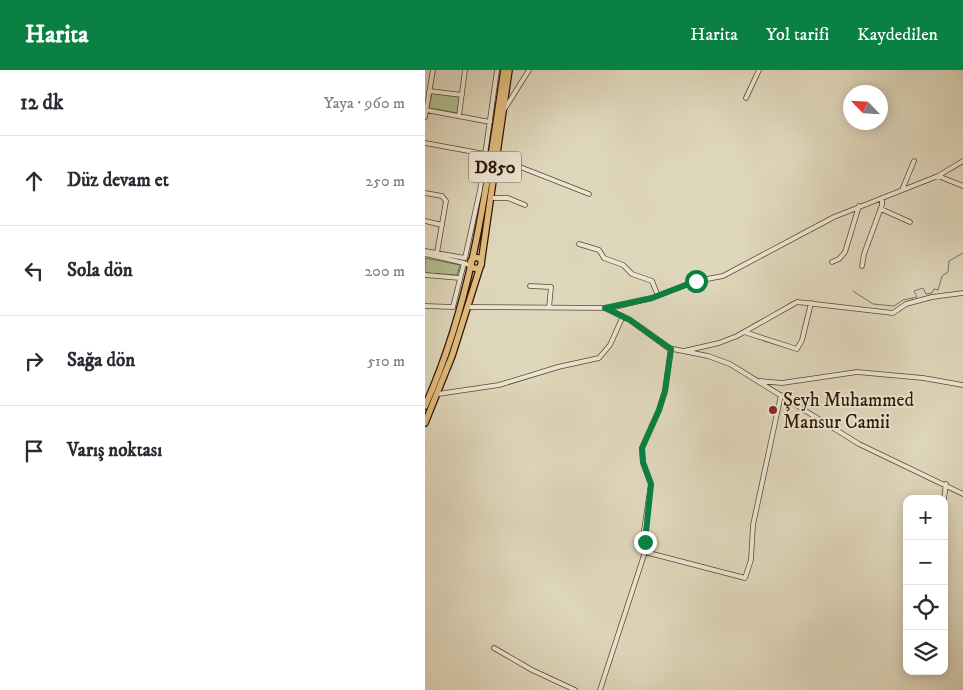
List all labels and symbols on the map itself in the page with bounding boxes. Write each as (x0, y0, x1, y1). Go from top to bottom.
north arrow (843, 85, 888, 130)
road number: D850 (469, 151, 521, 182)
route start (685, 270, 708, 293)
place label: Şeyh Muhammed Mansur Camii (783, 389, 914, 434)
marker: Şeyh Muhammed Mansur Camii (767, 404, 779, 416)
route end (634, 531, 657, 554)

